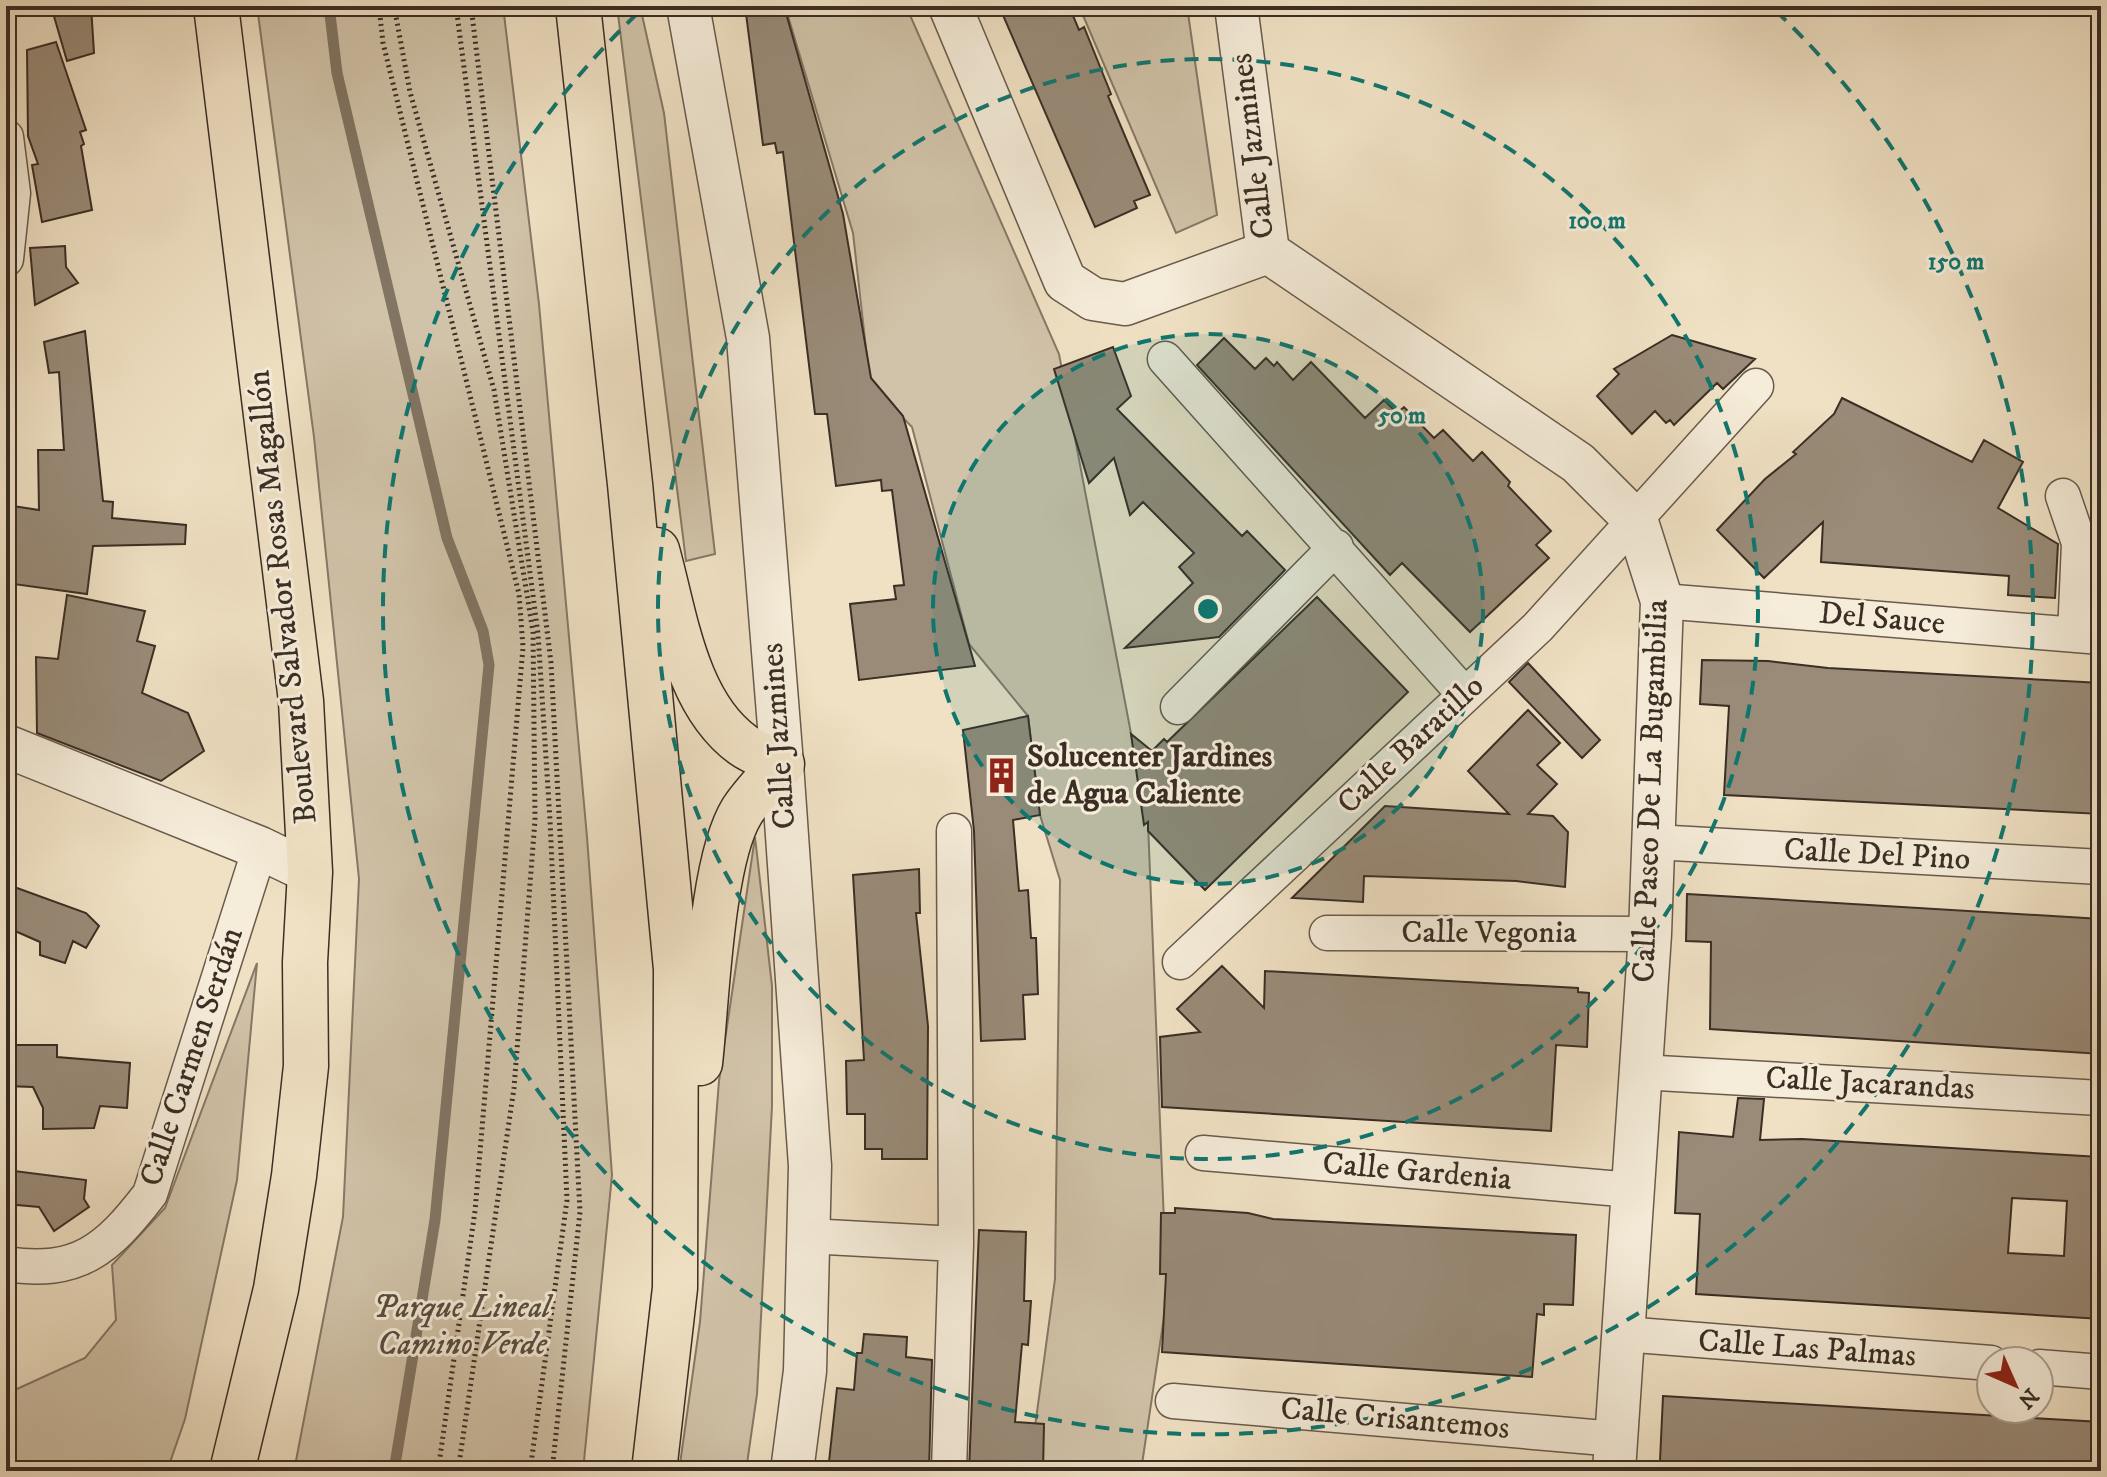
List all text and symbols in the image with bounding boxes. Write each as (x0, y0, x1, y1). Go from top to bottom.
street label: Calle Jazmines (1222, 51, 1284, 241)
text: 100 m (1568, 206, 1626, 236)
text: 150 m (1928, 247, 1984, 277)
street label: Boulevard Salvador Rosas Magallón (239, 368, 327, 826)
text: 50 m (1377, 401, 1426, 431)
street label: Del Sauce (1817, 594, 1947, 644)
centre of rings (1194, 595, 1222, 623)
street label: Calle Paseo De La Bugambilia (1624, 598, 1678, 983)
street label: Calle Jazmines (753, 642, 805, 830)
street label: Calle Baratillo (1329, 667, 1493, 823)
place label: Solucenter Jardines de Agua Caliente (1027, 737, 1273, 814)
building icon: Solucenter Jardines de Agua Caliente (982, 756, 1020, 794)
street label: Calle Del Pino (1783, 830, 1971, 880)
street label: Calle Vegonia (1401, 913, 1577, 953)
street label: Calle Carmen Serdán (131, 922, 253, 1191)
street label: Calle Jacarandas (1764, 1059, 1976, 1109)
street label: Calle Gardenia (1321, 1144, 1514, 1200)
park label: Parque Lineal Camino Verde (373, 1288, 554, 1365)
street label: Calle Las Palmas (1697, 1321, 1917, 1377)
north arrow (1975, 1345, 2055, 1425)
text: N (2012, 1382, 2044, 1414)
street label: Calle Crisantemos (1279, 1389, 1511, 1449)

